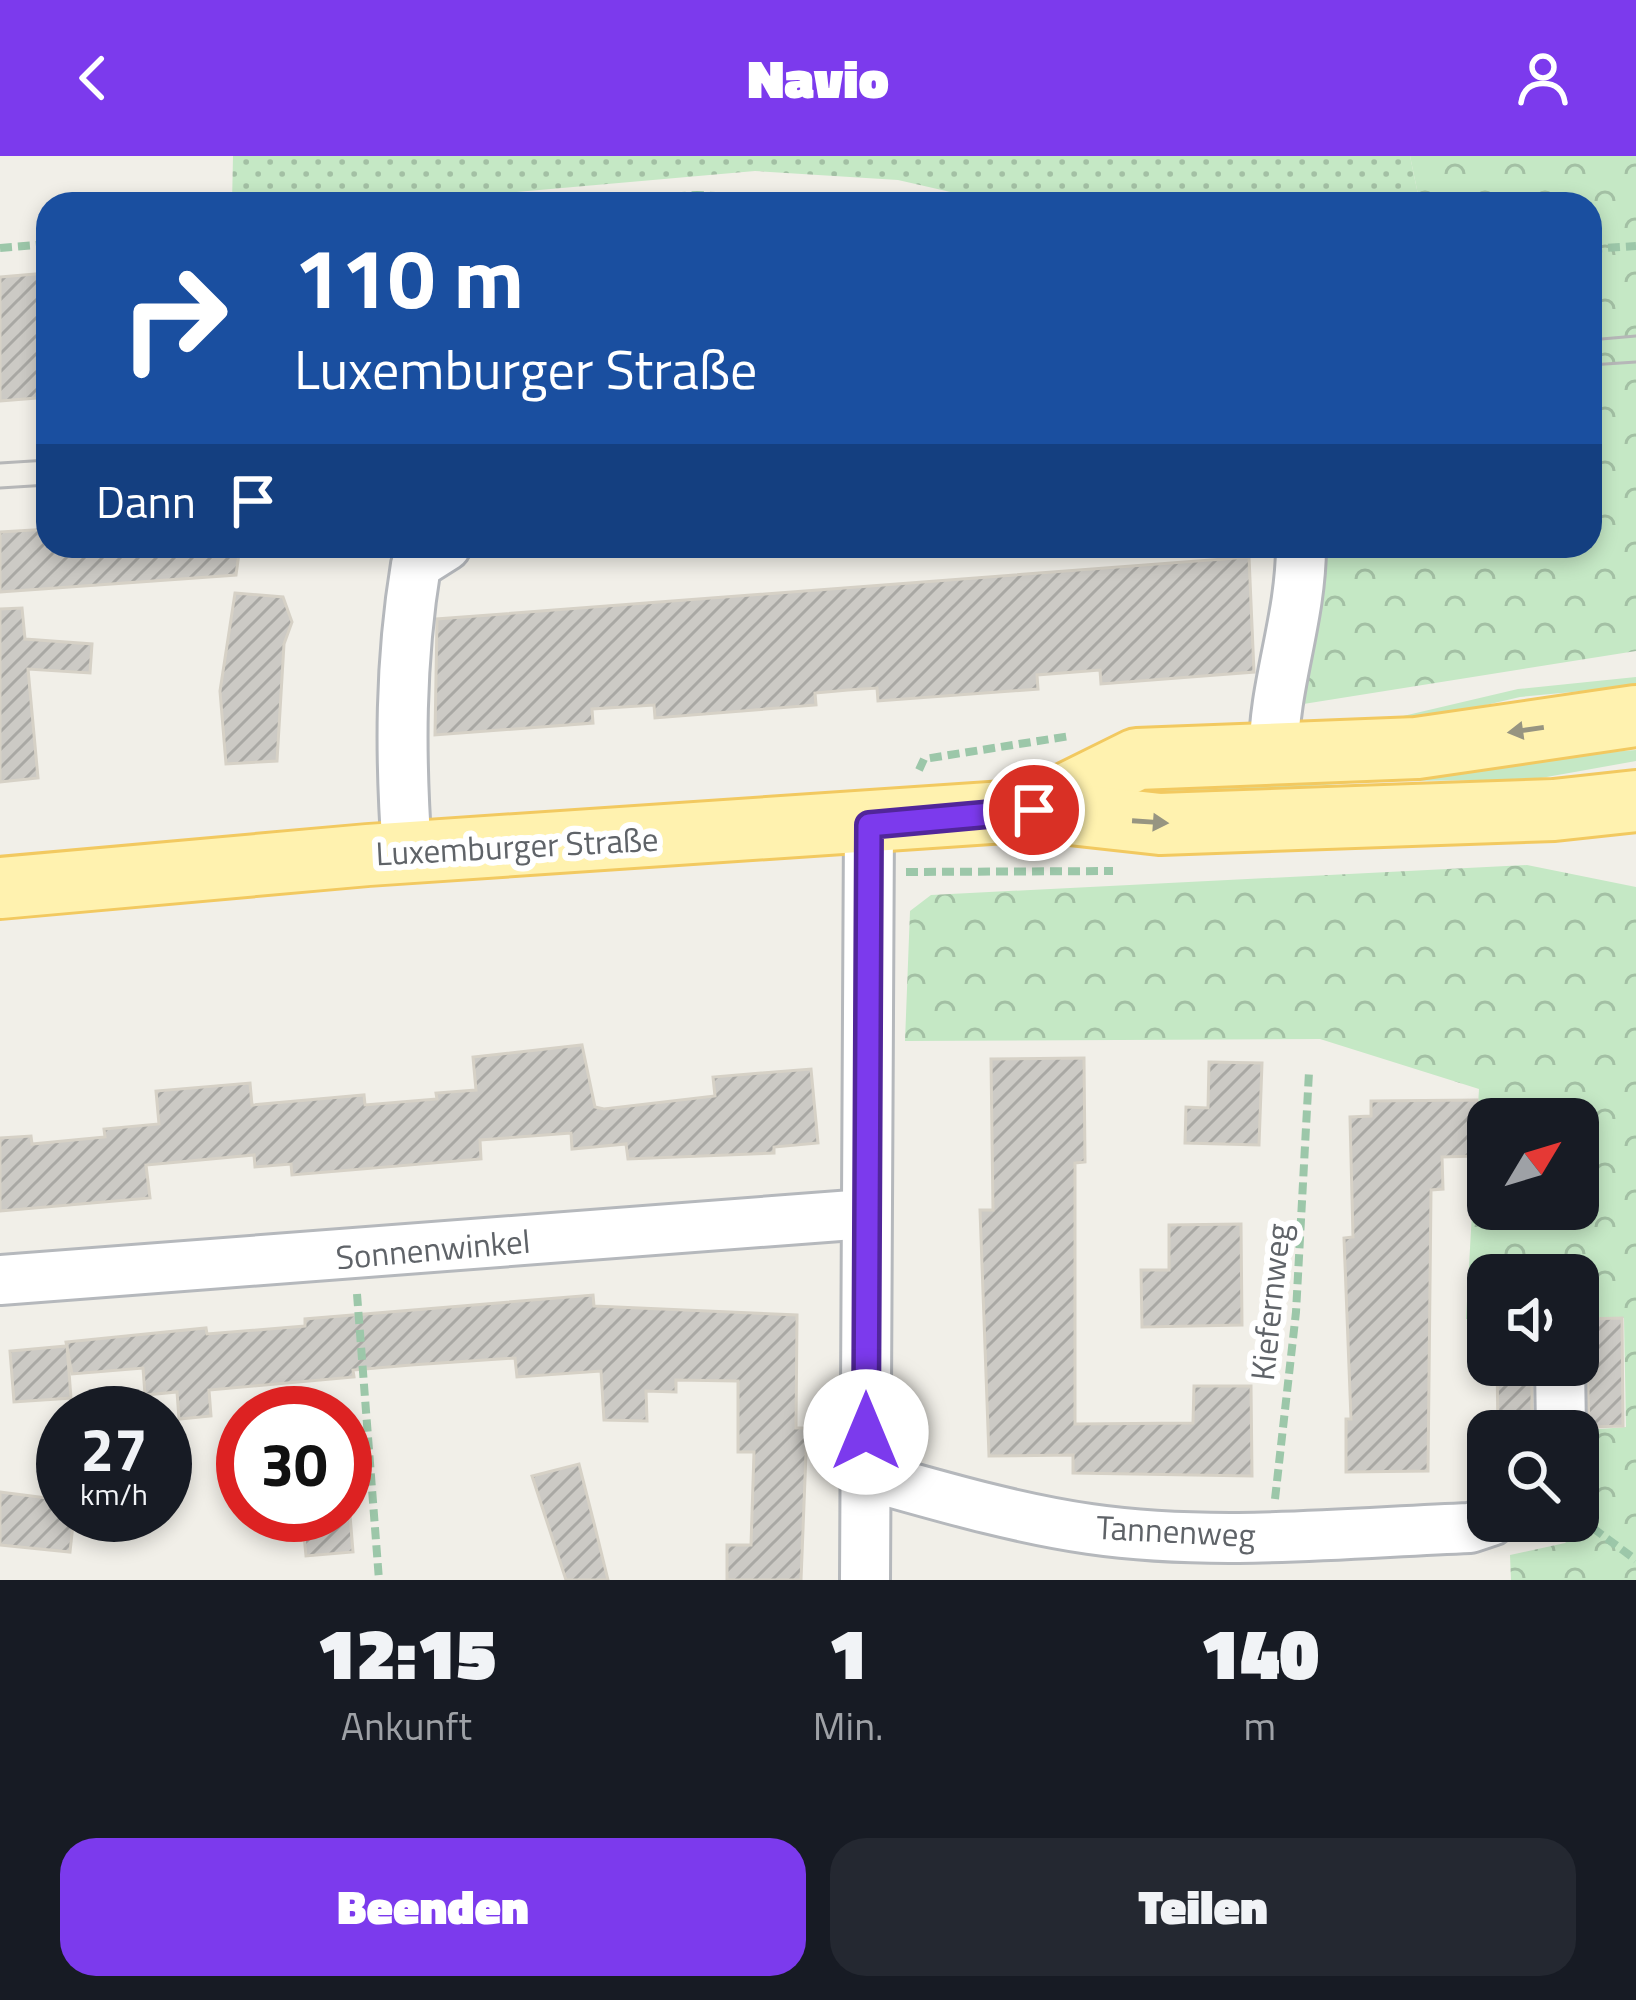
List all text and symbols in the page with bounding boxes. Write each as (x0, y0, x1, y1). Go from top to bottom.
text: Navio (747, 37, 889, 119)
icon: back (60, 45, 126, 111)
icon: person (1510, 45, 1576, 111)
text: 110 m (294, 213, 524, 341)
icon: right (96, 240, 252, 396)
text: Luxemburger Straße (294, 328, 757, 410)
text: Dann (96, 467, 196, 535)
icon: arrive (220, 468, 286, 534)
one-way arrow (1507, 721, 1544, 740)
pin (983, 759, 1085, 861)
icon: arrive (1001, 777, 1067, 843)
one-way arrow (1132, 812, 1169, 831)
street label: Luxemburger Straße (374, 814, 660, 878)
north arrow (1467, 1098, 1599, 1230)
map controls (1467, 1098, 1599, 1542)
street label: Sonnenwinkel (334, 1216, 532, 1282)
street label: Kiefernweg (1237, 1221, 1303, 1383)
button: sound (1467, 1254, 1599, 1386)
position arrow (803, 1369, 929, 1495)
speed limit sign: 30 (216, 1386, 372, 1542)
text: 27 (80, 1403, 148, 1494)
button: search (1467, 1410, 1599, 1542)
text: km/h (80, 1471, 148, 1517)
street label: Tannenweg (1095, 1502, 1257, 1560)
text: 12:15 (317, 1597, 496, 1707)
text: 1 (828, 1597, 868, 1707)
text: 140 (1200, 1597, 1319, 1707)
text: Ankunft (341, 1696, 472, 1755)
text: Min. (813, 1696, 884, 1755)
text: m (1243, 1696, 1276, 1755)
button: Beenden (60, 1838, 806, 1976)
button: Teilen (830, 1838, 1576, 1976)

